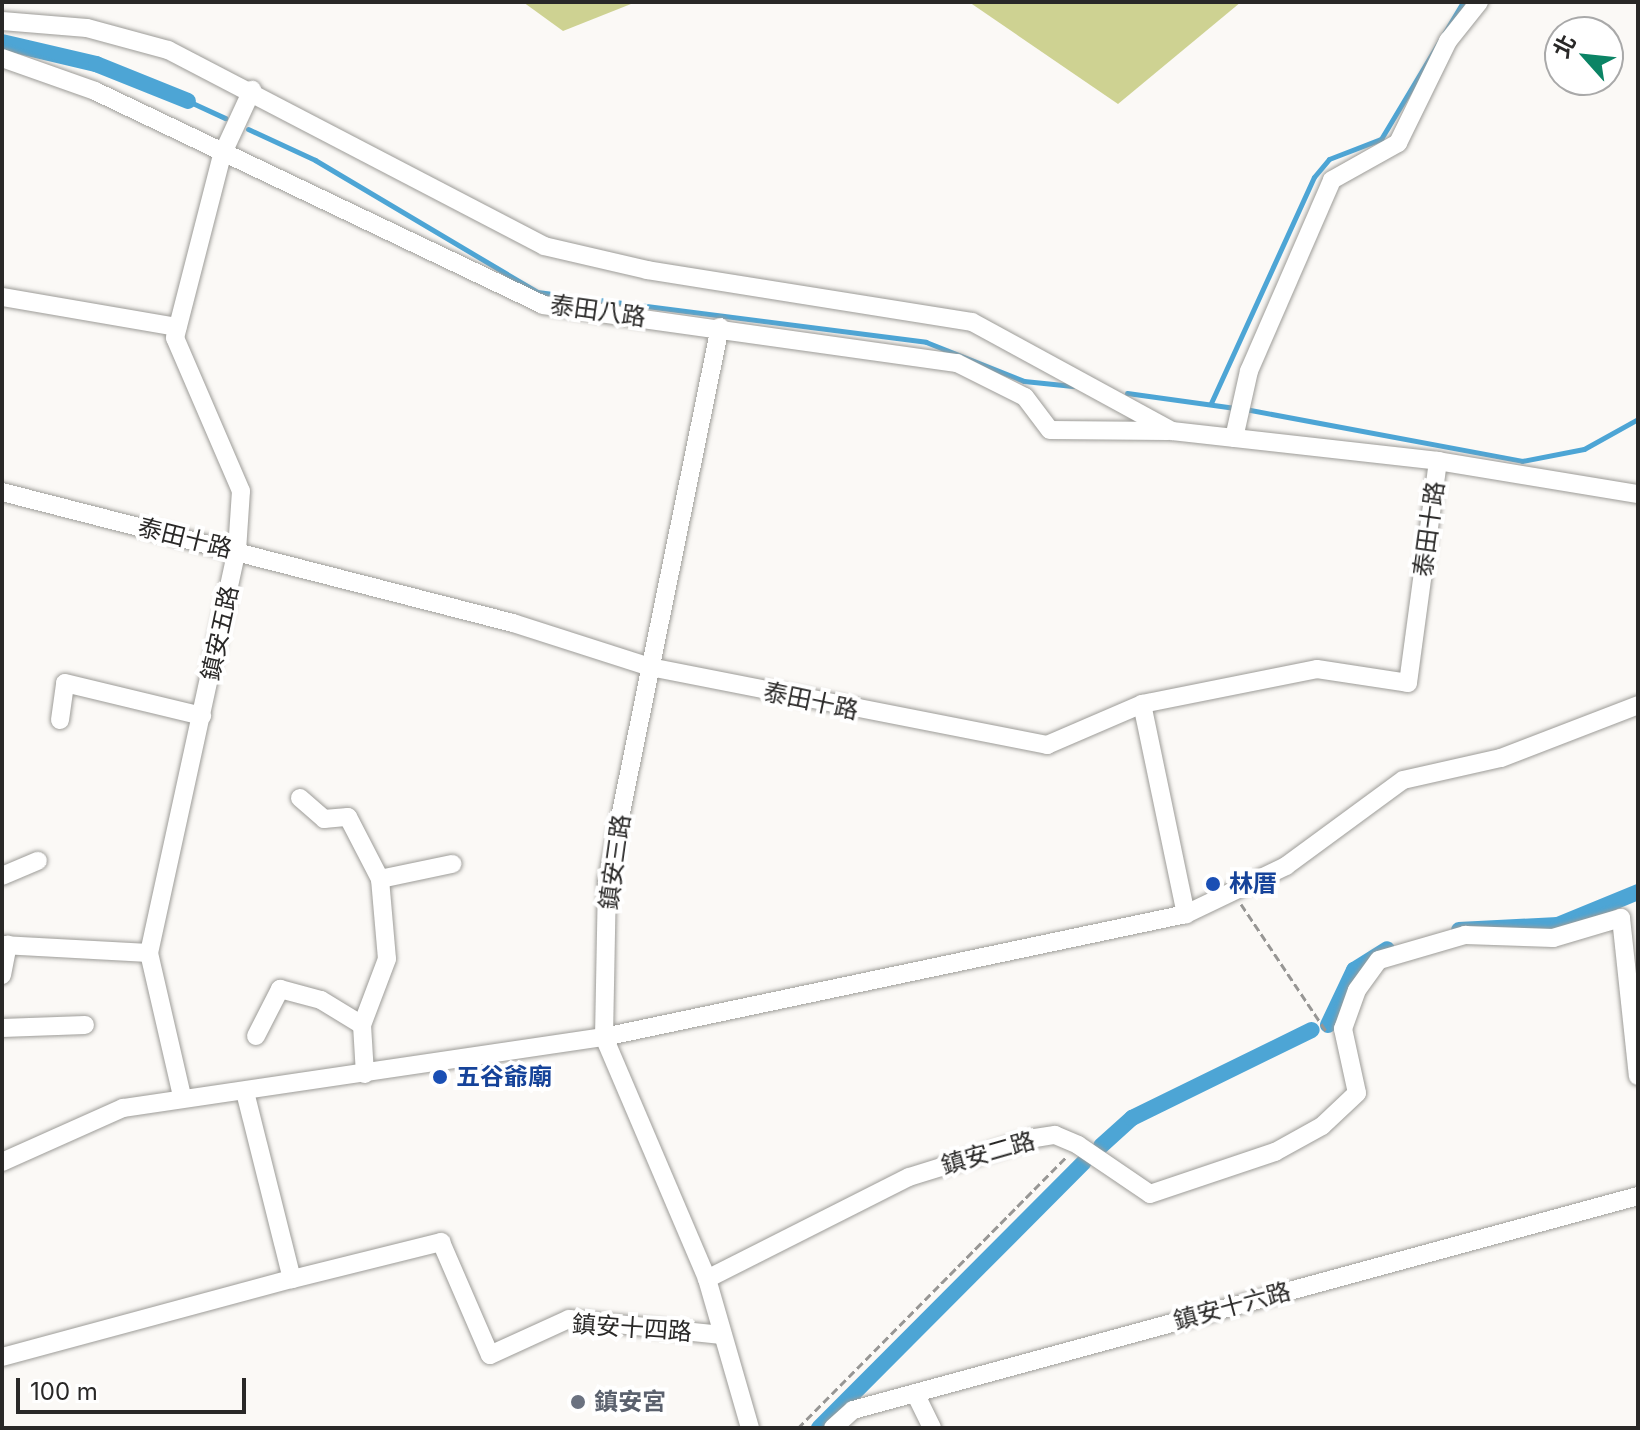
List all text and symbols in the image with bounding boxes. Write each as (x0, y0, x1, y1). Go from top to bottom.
north arrow (1544, 16, 1624, 96)
text: 北 (1548, 30, 1581, 62)
street label: 泰田八路 (548, 290, 648, 332)
street label: 泰田十路 (1408, 479, 1450, 579)
street label: 泰田十路 (135, 512, 235, 564)
street label: 鎮安五路 (196, 583, 244, 683)
street label: 泰田十路 (761, 677, 861, 725)
street label: 鎮安三路 (594, 812, 636, 912)
place label: 林厝 (1229, 870, 1277, 898)
marker: 林厝 (1204, 875, 1222, 893)
place label: 五谷爺廟 (456, 1063, 552, 1091)
marker: 五谷爺廟 (431, 1068, 449, 1086)
street label: 鎮安二路 (938, 1126, 1038, 1180)
street label: 鎮安十六路 (1170, 1277, 1294, 1335)
street label: 鎮安十四路 (571, 1309, 693, 1347)
scale bar (20, 1362, 250, 1412)
text: 100 m (30, 1377, 98, 1406)
place label: 鎮安宮 (594, 1388, 666, 1416)
marker: 鎮安宮 (569, 1393, 587, 1411)

